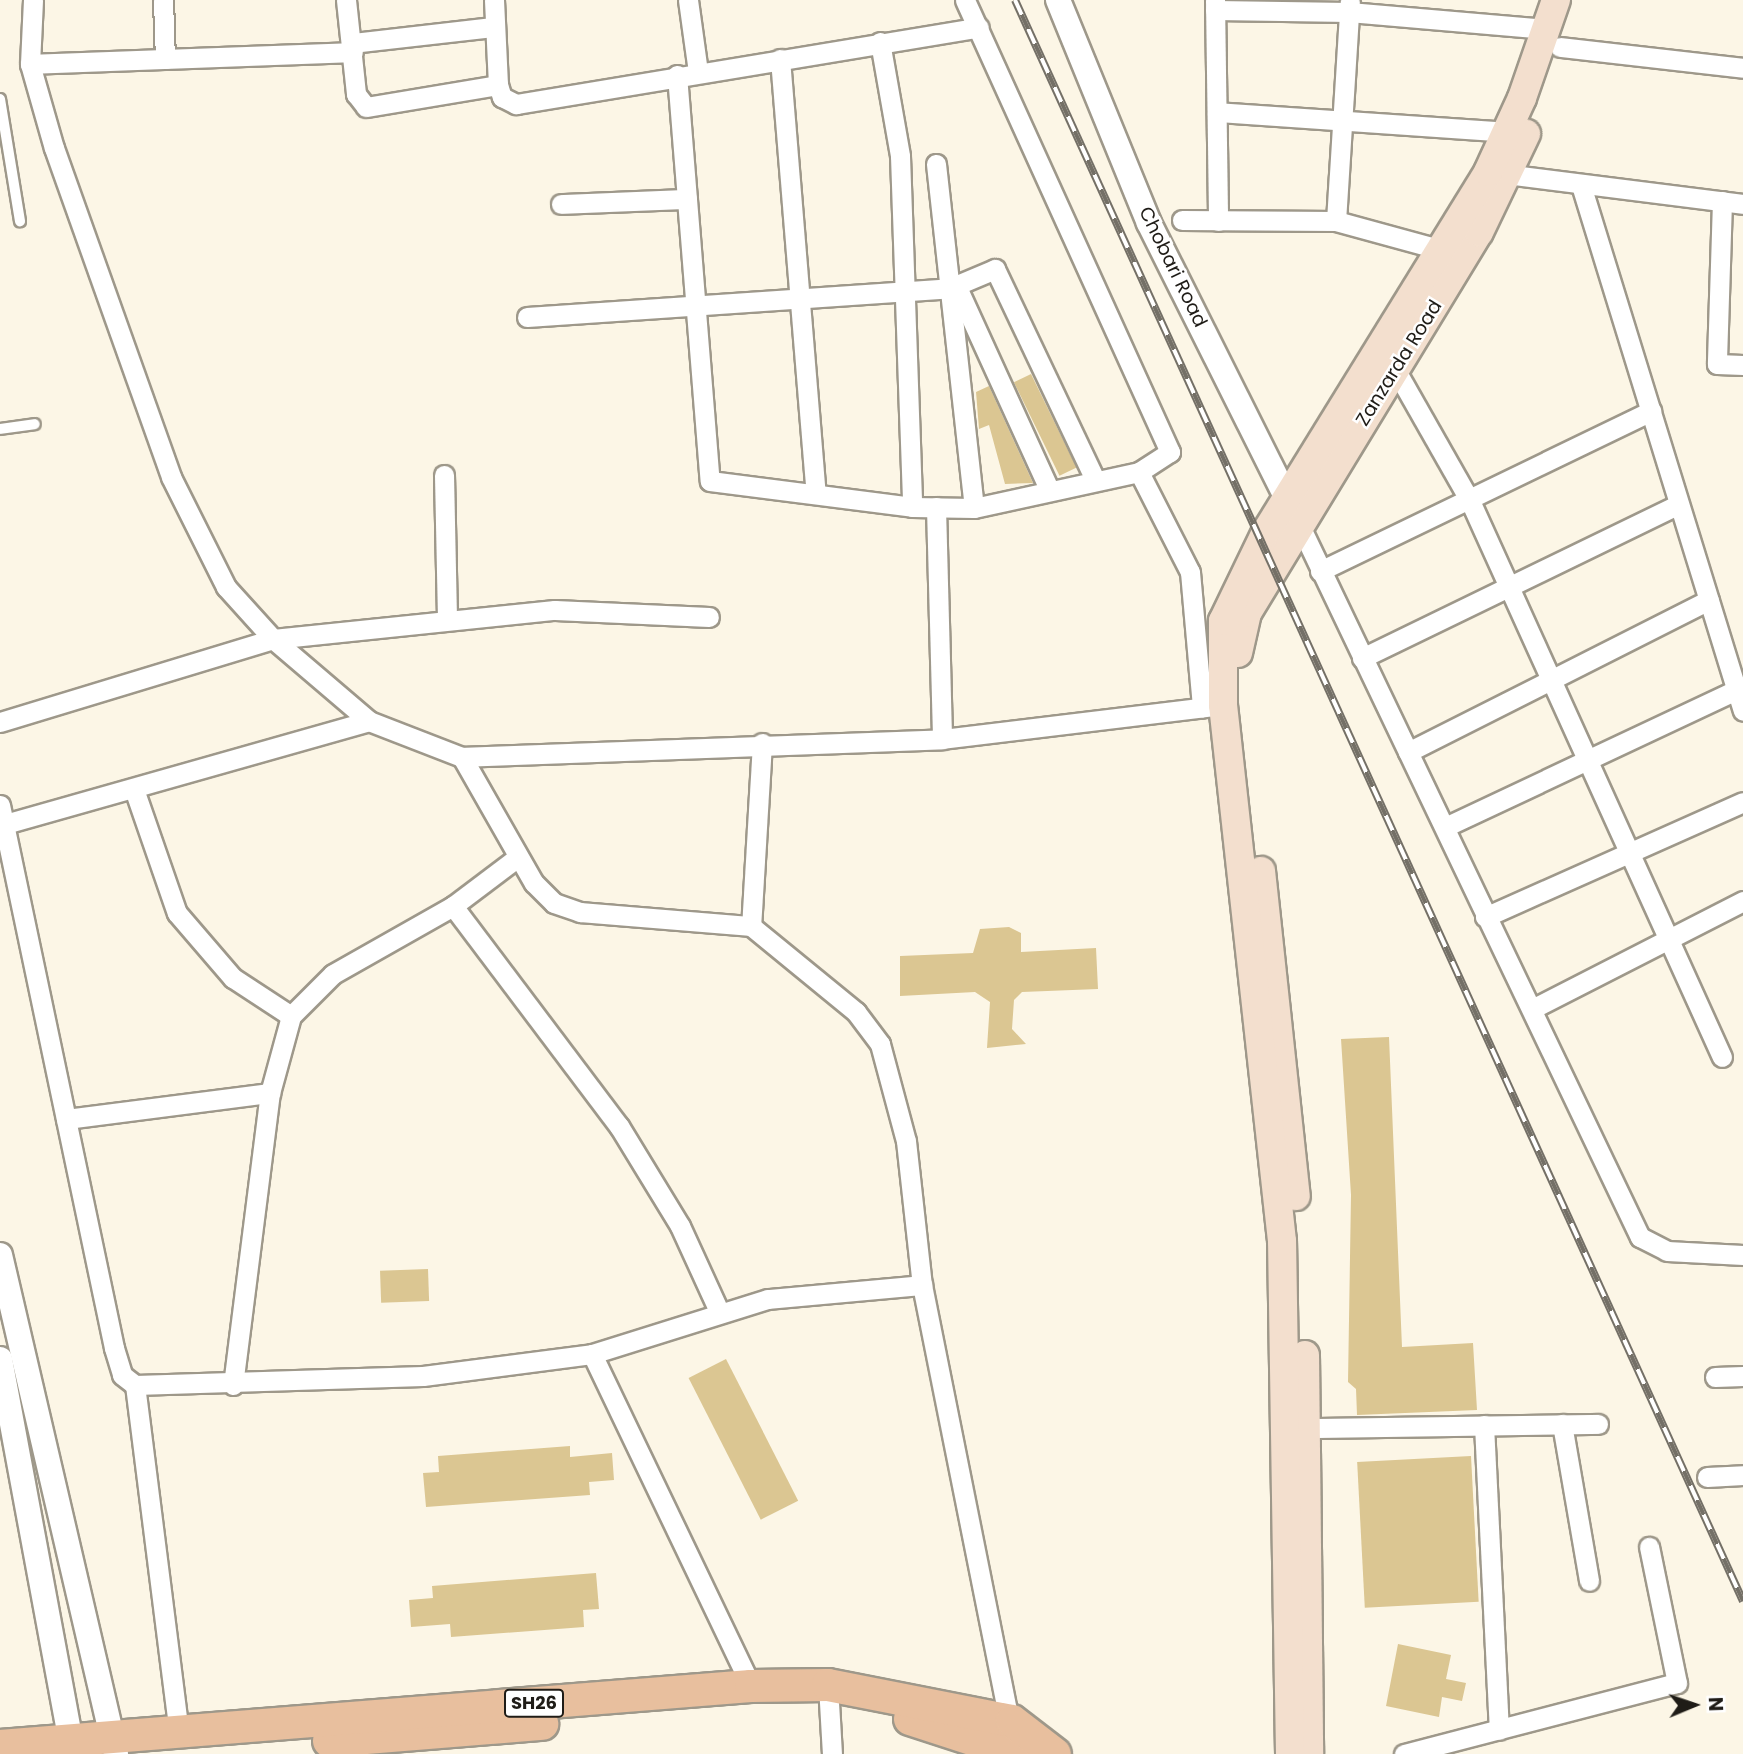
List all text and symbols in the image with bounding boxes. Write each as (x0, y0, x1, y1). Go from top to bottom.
street label: Chobari Road (1134, 203, 1212, 331)
street label: Zanzarda Road (1351, 296, 1447, 430)
north arrow (1659, 1670, 1729, 1740)
road number: SH26 (503, 1688, 566, 1718)
text: N (1702, 1697, 1729, 1712)

